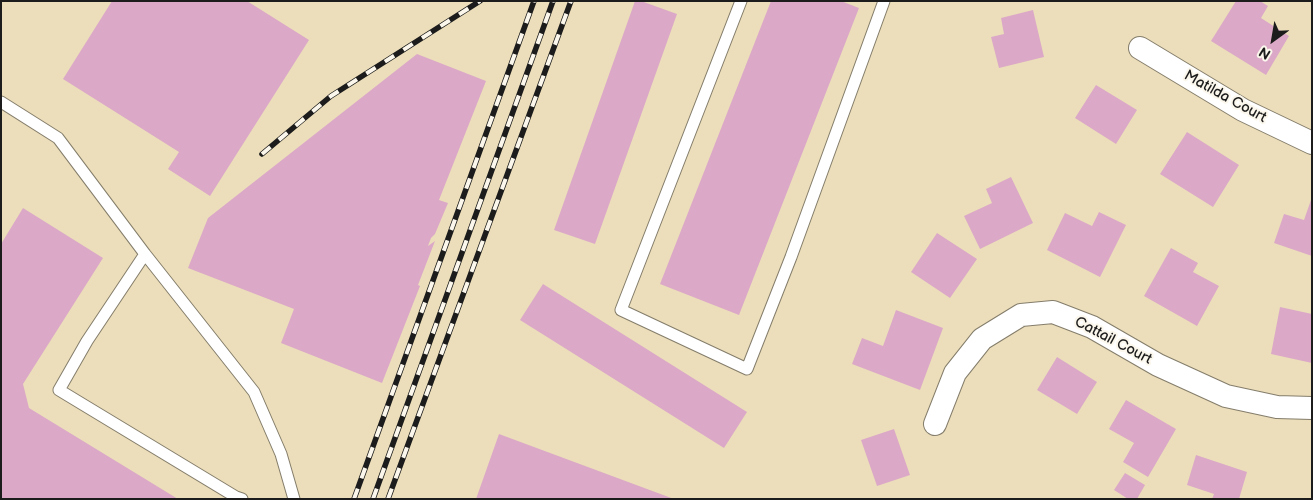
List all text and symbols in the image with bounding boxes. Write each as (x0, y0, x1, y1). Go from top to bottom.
north arrow (1248, 15, 1298, 65)
text: N (1256, 43, 1274, 63)
street label: Matilda Court (1181, 67, 1269, 127)
street label: Cattail Court (1071, 313, 1155, 369)

